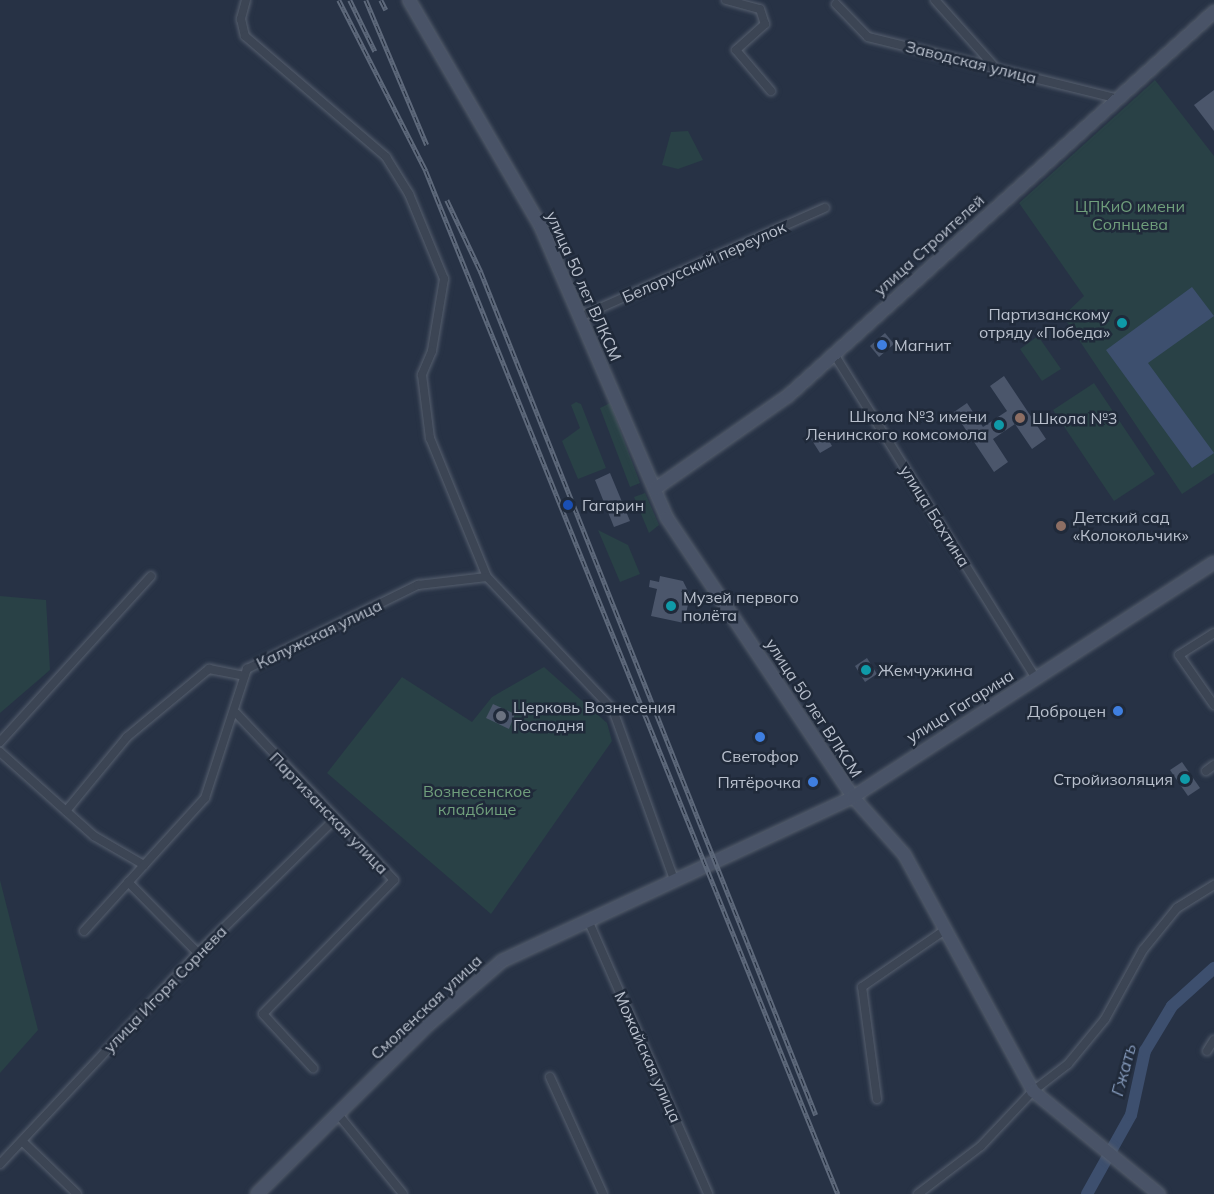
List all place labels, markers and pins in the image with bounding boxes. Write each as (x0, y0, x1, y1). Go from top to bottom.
place label: Партизанскому отряду «Победа» (979, 304, 1110, 342)
marker: Партизанскому отряду «Победа» (1115, 316, 1129, 330)
place label: Магнит (894, 335, 951, 355)
marker: Магнит (875, 338, 889, 352)
place label: Школа №3 имени Ленинского комсомола (806, 406, 987, 444)
place label: Школа №3 (1032, 408, 1117, 428)
marker: Школа №3 (1013, 411, 1027, 425)
marker: Школа №3 имени Ленинского комсомола (992, 418, 1006, 432)
place label: Гагарин (582, 495, 644, 515)
marker: Гагарин (559, 496, 577, 514)
place label: Детский сад «Колокольчик» (1073, 507, 1189, 545)
marker: Детский сад «Колокольчик» (1054, 519, 1068, 533)
place label: Музей первого полёта (683, 587, 799, 625)
marker: Музей первого полёта (664, 599, 678, 613)
place label: Жемчужина (878, 660, 973, 680)
marker: Жемчужина (859, 663, 873, 677)
place label: Церковь Вознесения Господня (513, 697, 676, 735)
place label: Доброцен (1027, 701, 1106, 721)
marker: Доброцен (1111, 704, 1125, 718)
marker: Церковь Вознесения Господня (494, 709, 508, 723)
marker: Светофор (753, 730, 767, 744)
place label: Светофор (721, 746, 799, 766)
place label: Стройизоляция (1053, 769, 1173, 789)
place label: Пятёрочка (717, 772, 801, 792)
marker: Стройизоляция (1178, 772, 1192, 786)
marker: Пятёрочка (806, 775, 820, 789)

